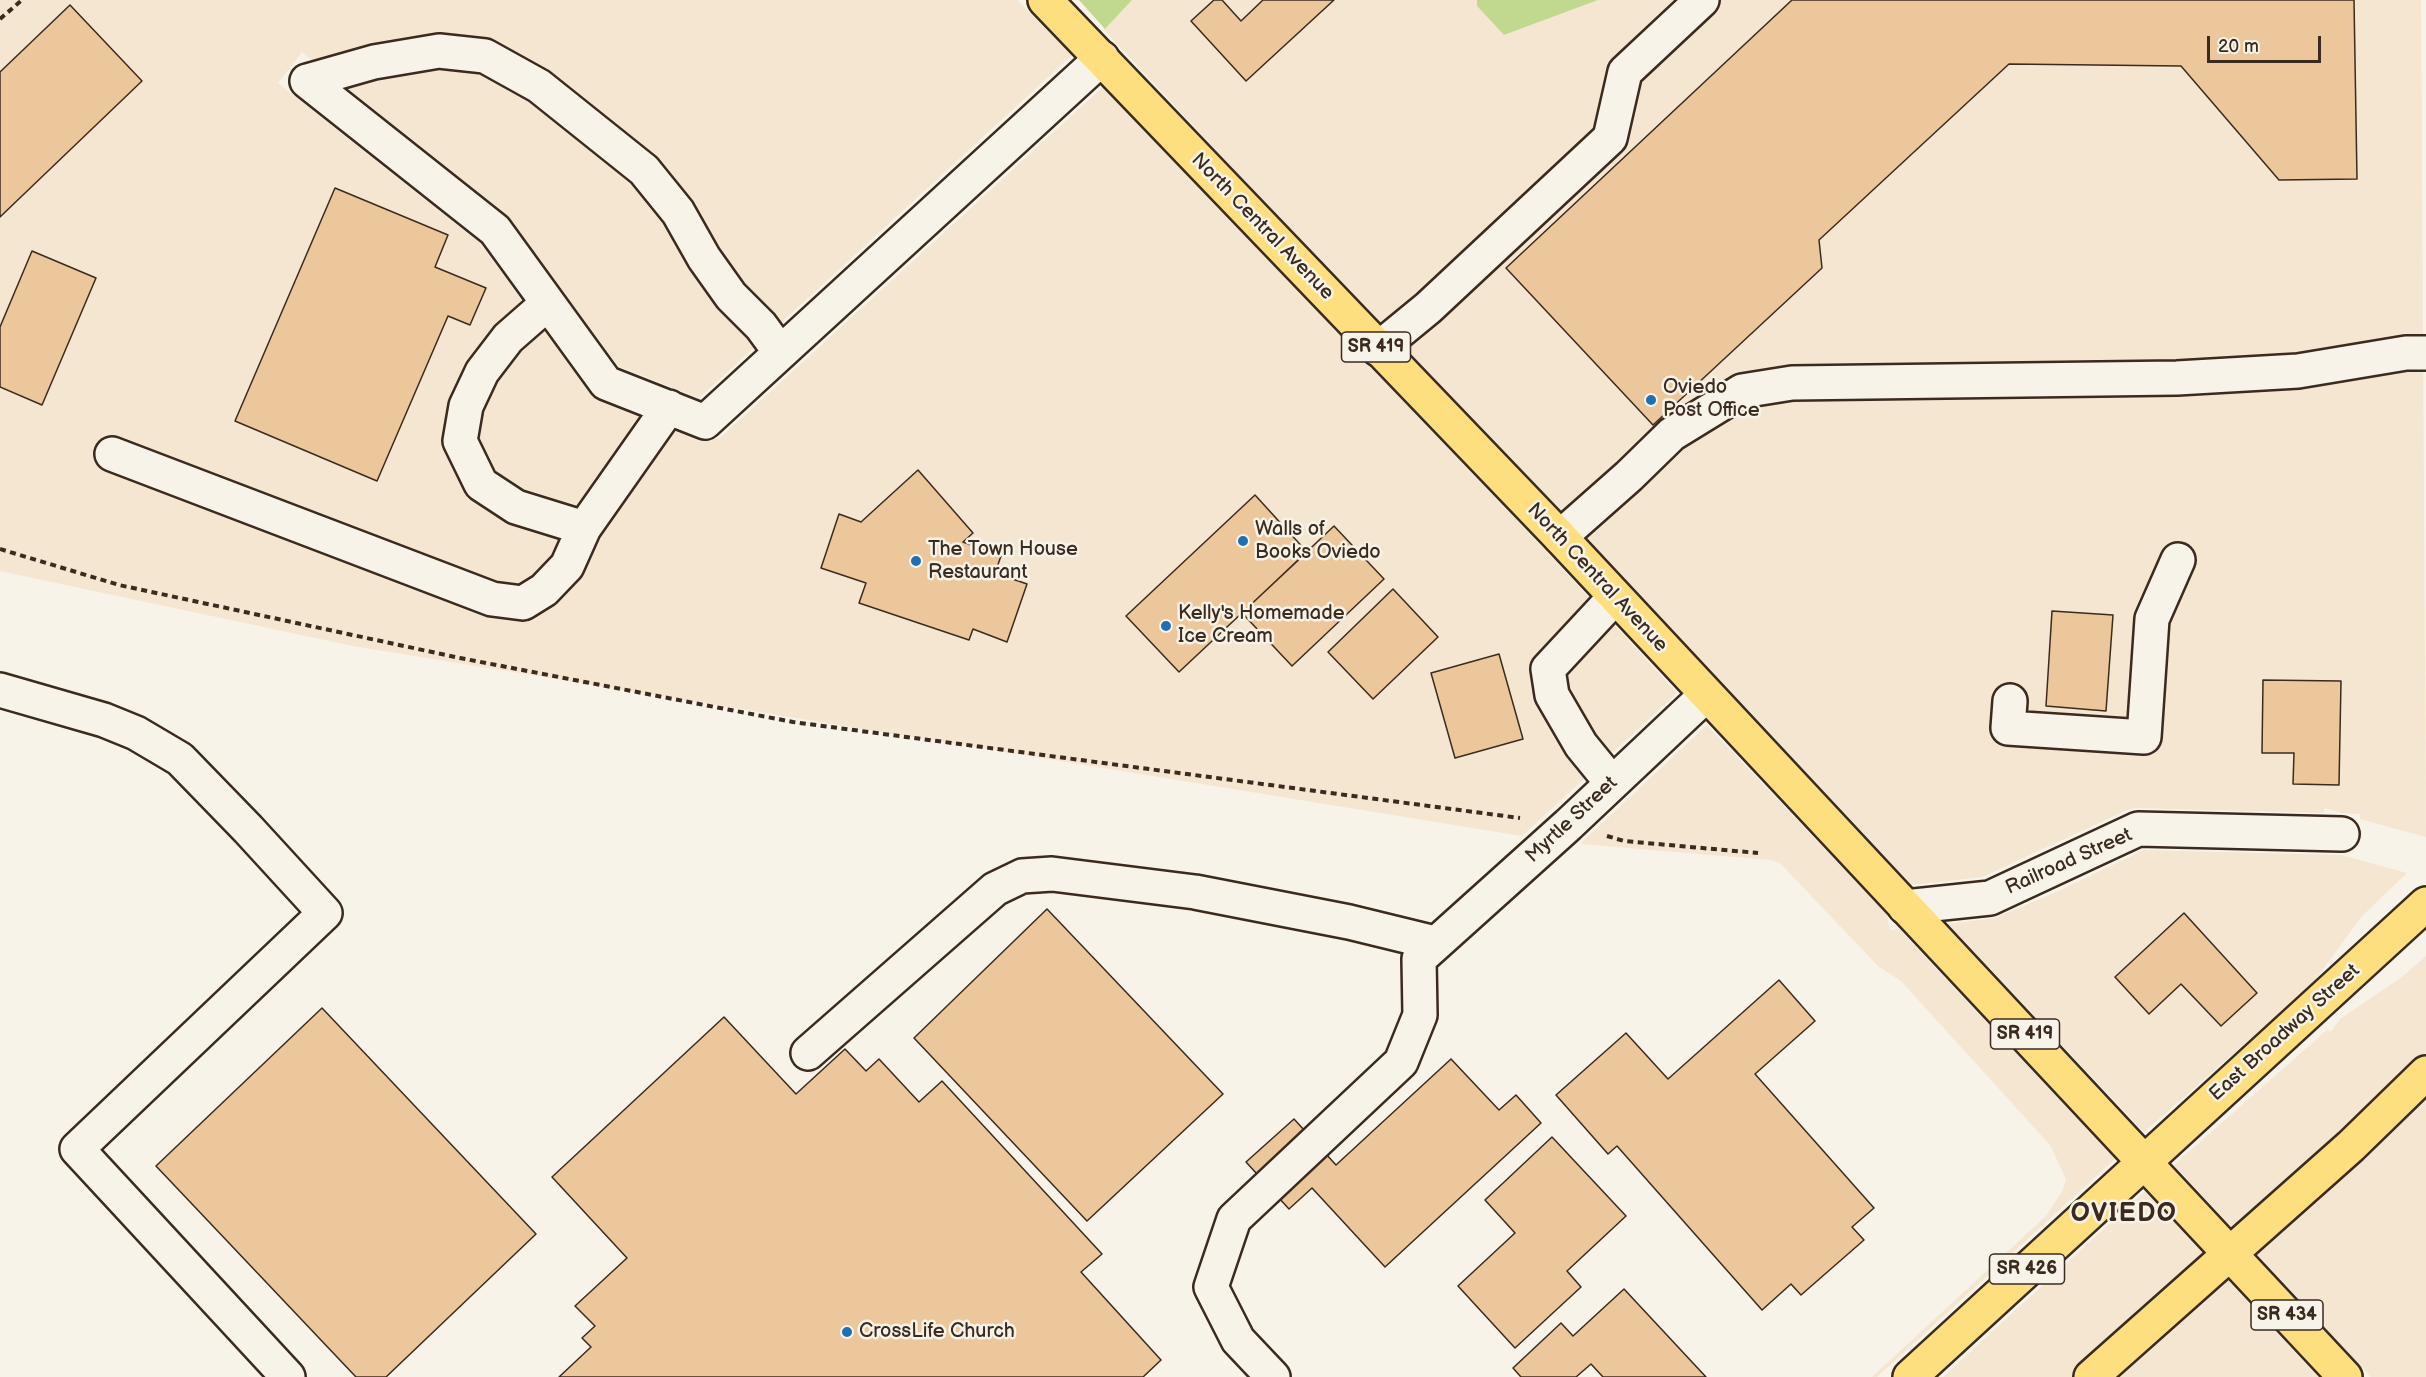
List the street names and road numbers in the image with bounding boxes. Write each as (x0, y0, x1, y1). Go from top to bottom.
street label: North Central Avenue (1186, 149, 1338, 305)
road number: SR 419 (1342, 332, 1410, 362)
street label: North Central Avenue (1522, 498, 1672, 658)
street label: Myrtle Street (1521, 772, 1623, 868)
street label: Railroad Street (2002, 823, 2136, 901)
street label: East Broadway Street (2205, 959, 2365, 1107)
road number: SR 419 (1990, 1019, 2060, 1049)
road number: SR 426 (1990, 1254, 2064, 1284)
road number: SR 434 (2251, 1300, 2323, 1330)

